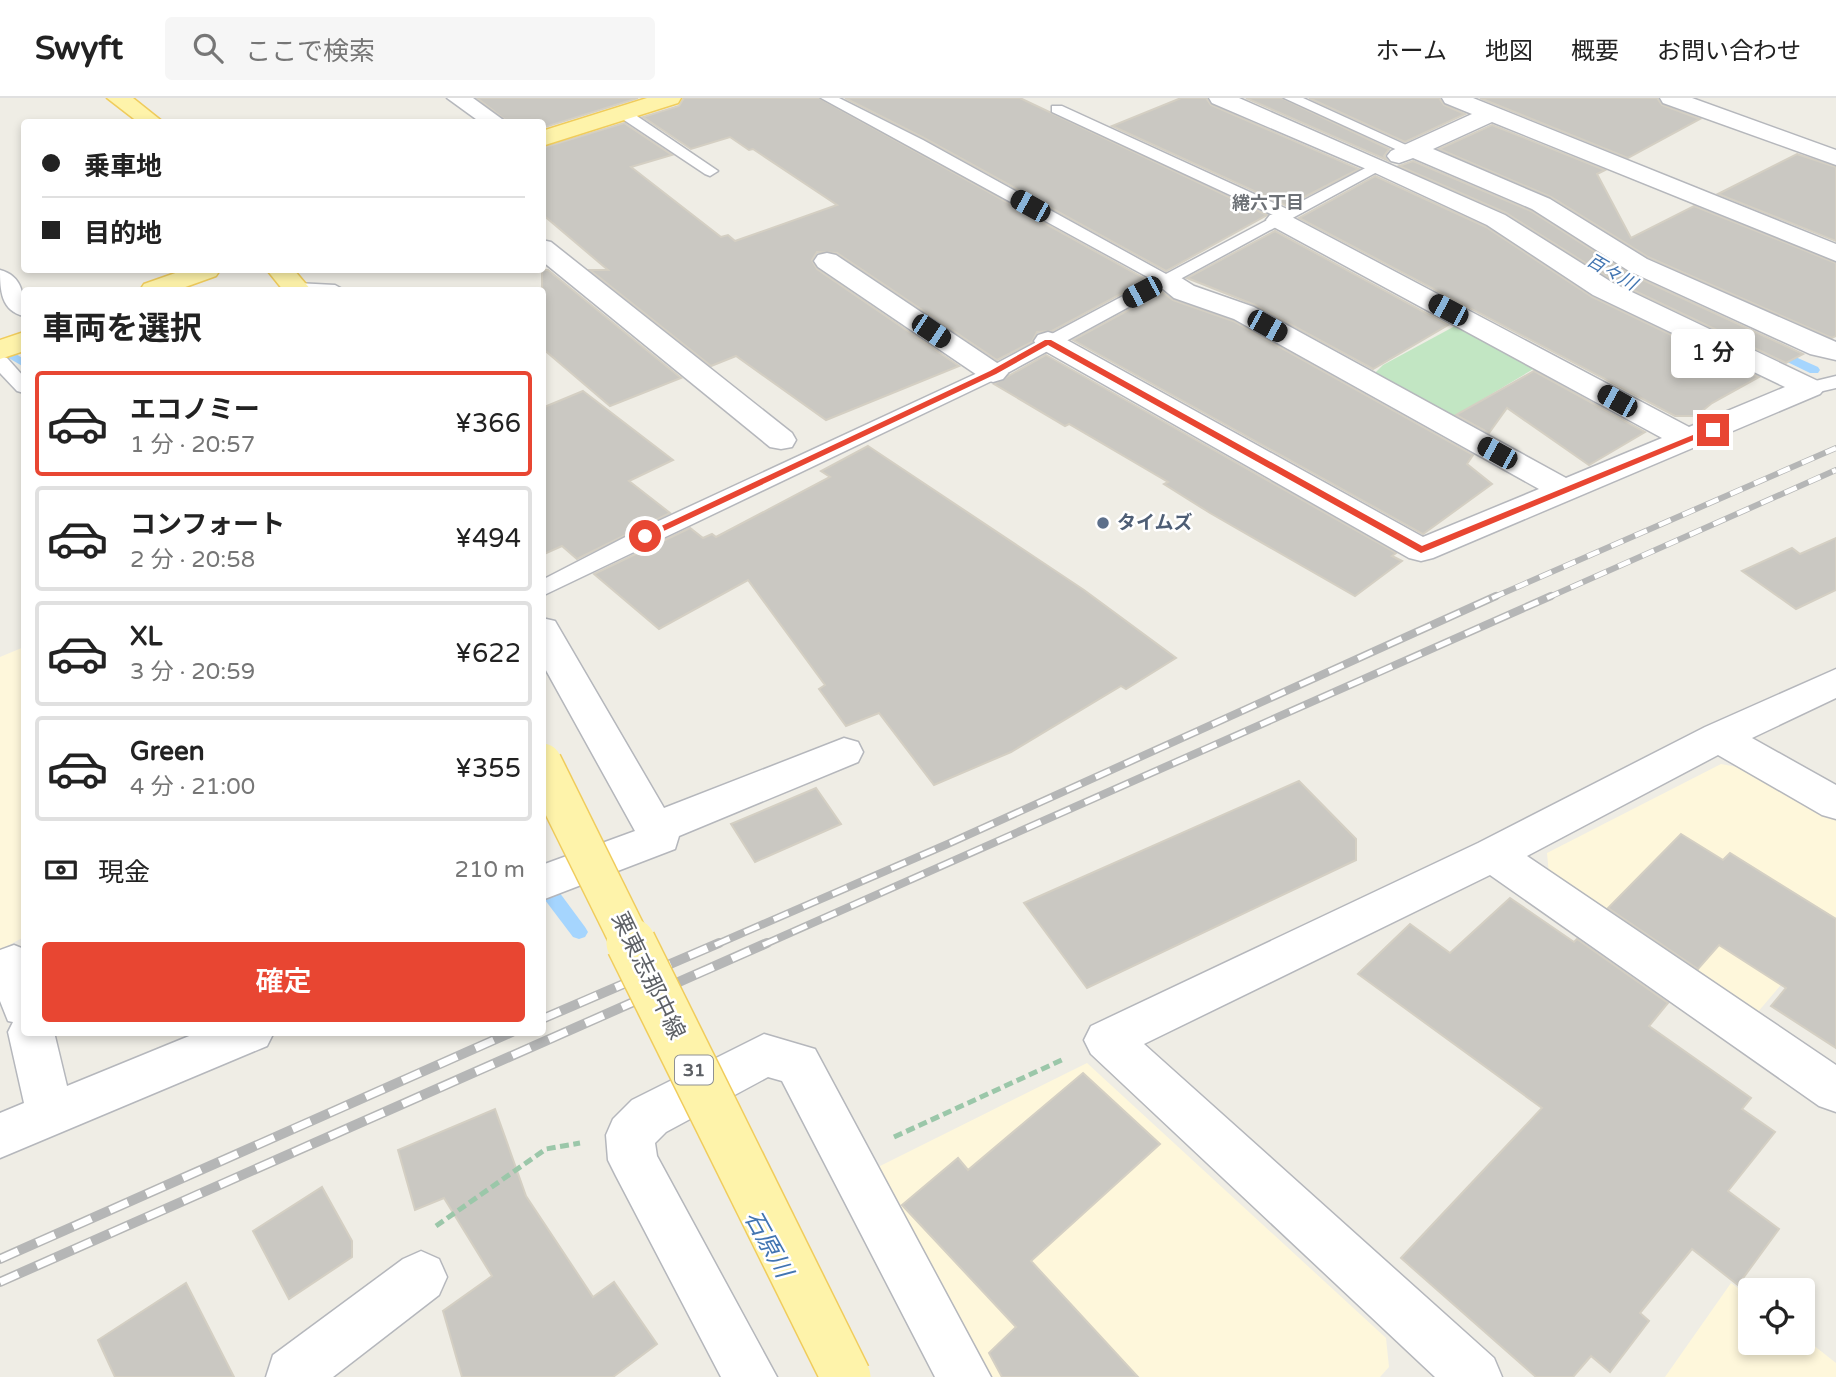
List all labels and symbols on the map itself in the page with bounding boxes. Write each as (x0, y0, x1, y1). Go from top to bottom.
car (1007, 187, 1054, 225)
district label: 綣六丁目 (1232, 192, 1304, 214)
water label: 百々川 (1583, 249, 1643, 296)
car (1119, 273, 1166, 311)
car (1425, 291, 1472, 329)
car (1244, 307, 1291, 345)
car (908, 311, 955, 351)
callout: 1 分 (1671, 328, 1755, 378)
car (1594, 382, 1641, 420)
route end (1697, 414, 1729, 446)
car (1474, 434, 1521, 472)
place label: タイムズ (1117, 512, 1193, 534)
marker: タイムズ (1095, 515, 1111, 531)
route start (629, 520, 661, 552)
street label: 栗東志那中線 (605, 908, 691, 1044)
road number: 31 (675, 1056, 713, 1085)
water label: 石原川 (738, 1205, 800, 1285)

